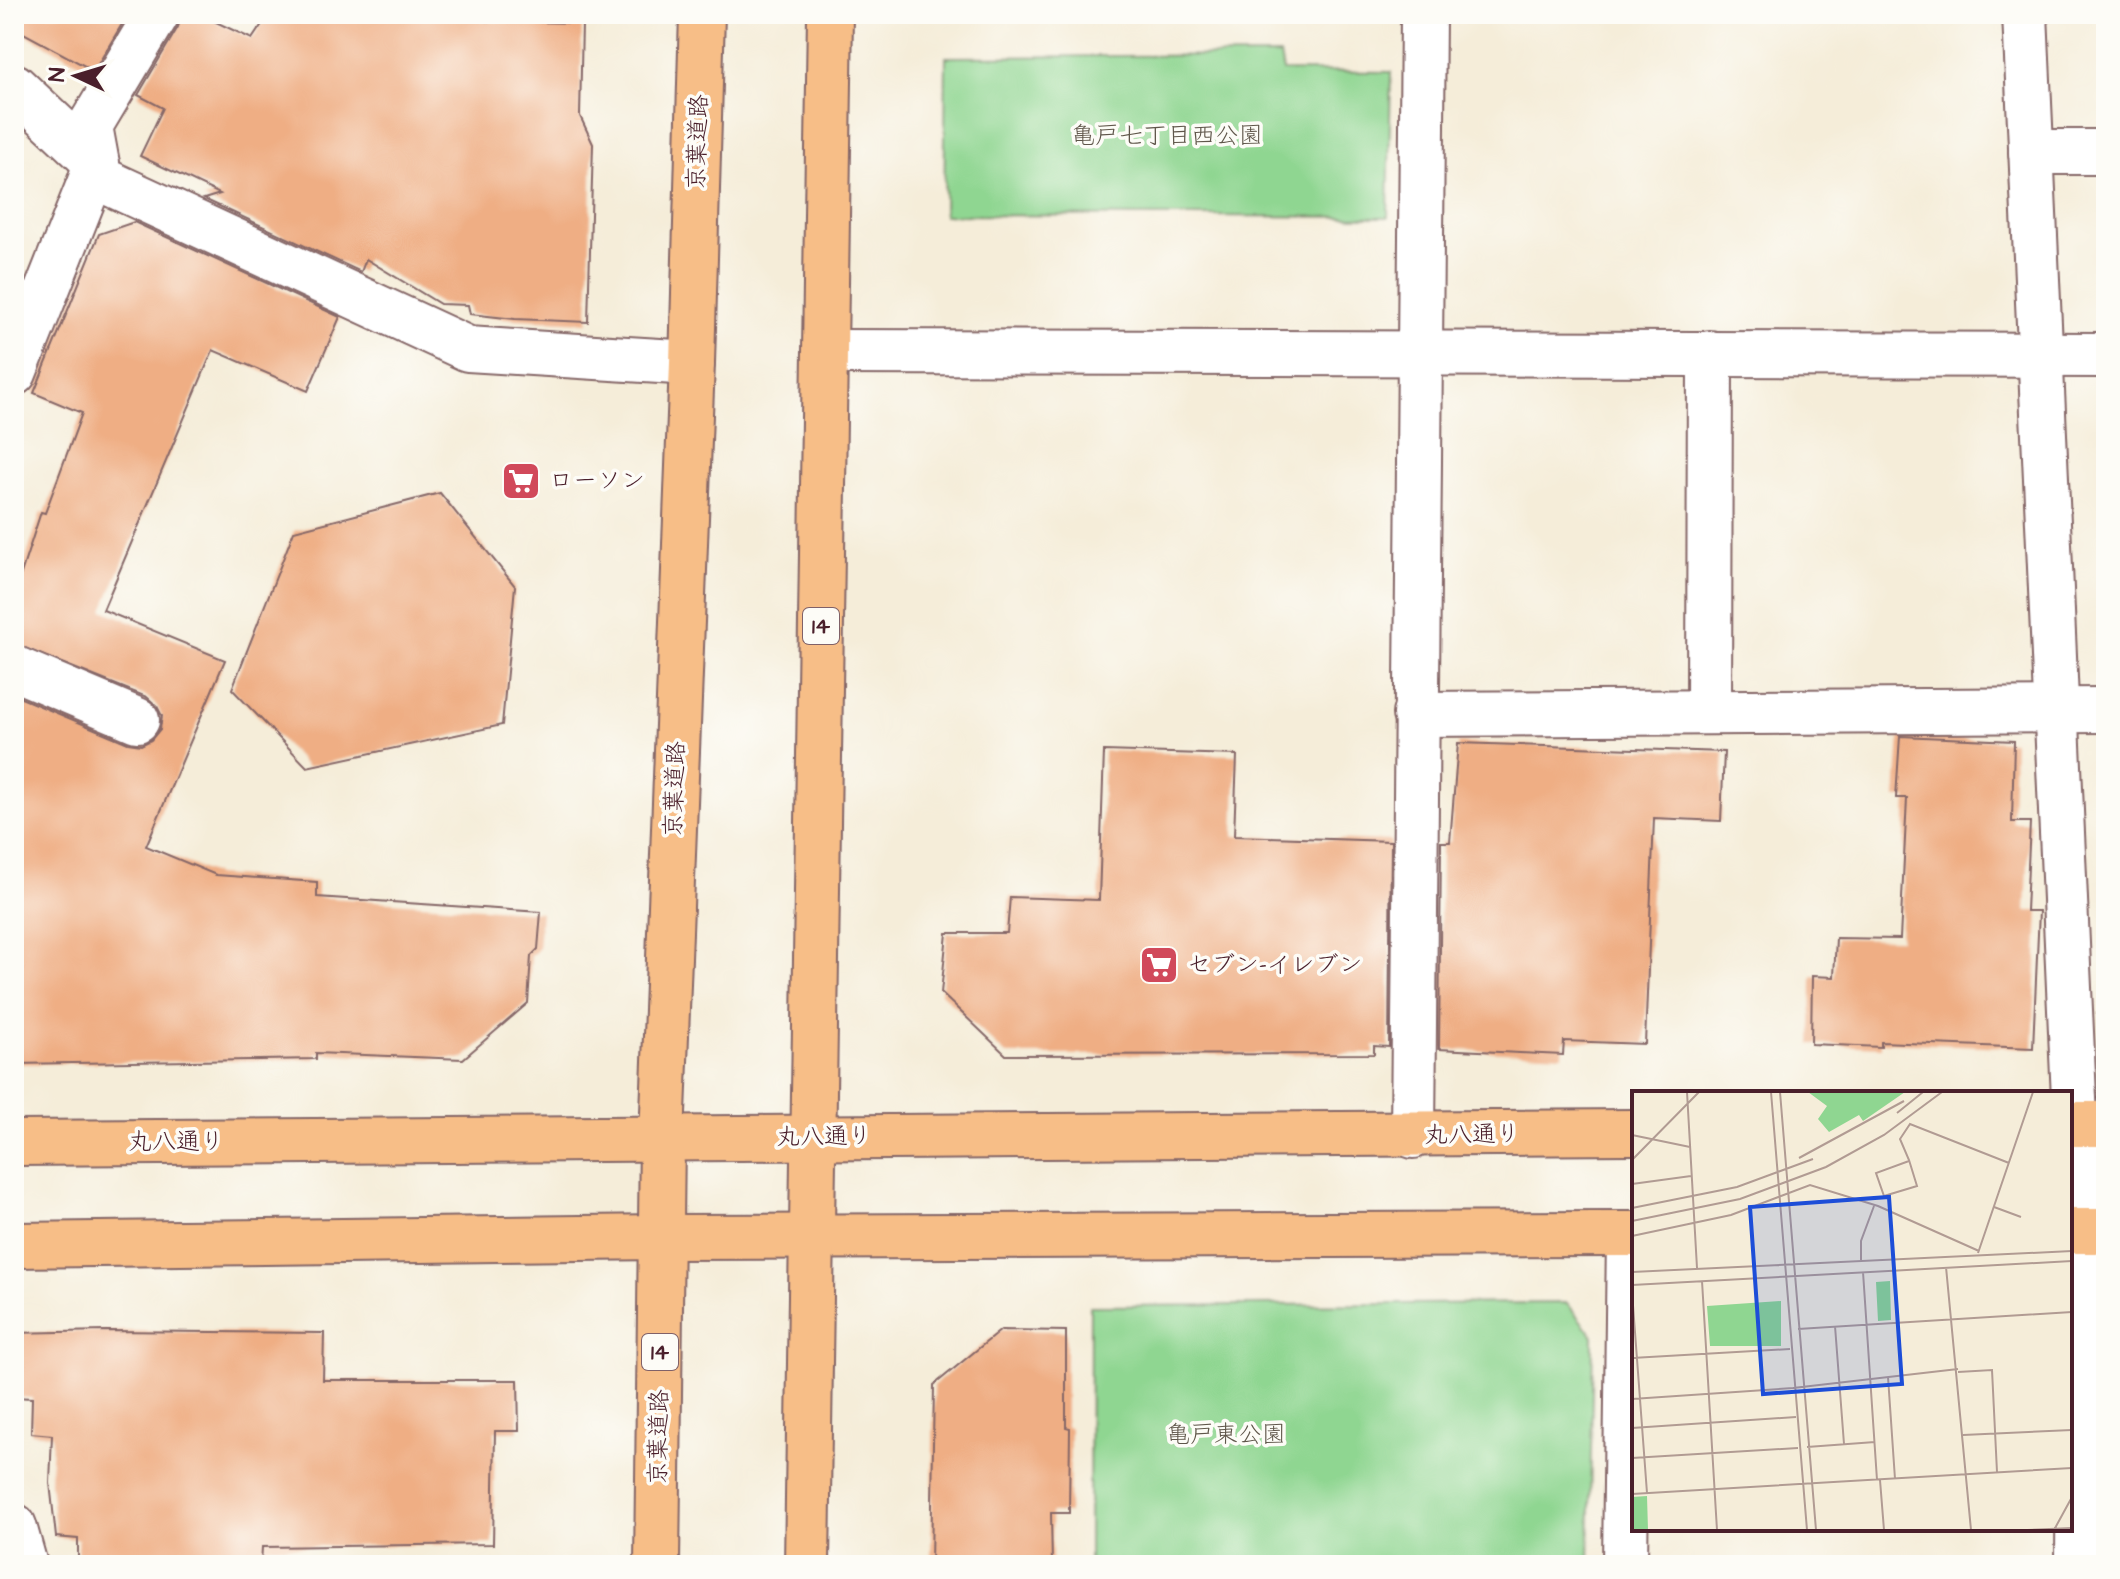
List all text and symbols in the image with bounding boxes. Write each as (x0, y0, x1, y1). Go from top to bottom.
north arrow (36, 36, 116, 116)
text: N (42, 67, 74, 83)
street label: 京葉道路 (679, 93, 717, 191)
park label: 亀戸七丁目西公園 (1071, 119, 1263, 153)
supermarket icon: ローソン (500, 460, 542, 502)
place label: ローソン (549, 464, 645, 498)
road number: 14 (803, 608, 839, 644)
street label: 京葉道路 (656, 740, 694, 838)
supermarket icon: セブン-イレブン (1138, 944, 1180, 986)
place label: セブン-イレブン (1187, 948, 1362, 982)
inset map (1632, 1091, 2072, 1531)
street label: 丸八通り (1424, 1117, 1520, 1153)
street label: 丸八通り (776, 1119, 872, 1155)
street label: 丸八通り (128, 1125, 224, 1159)
road number: 14 (642, 1334, 678, 1370)
street label: 京葉道路 (641, 1389, 677, 1485)
park label: 亀戸東公園 (1166, 1418, 1286, 1452)

